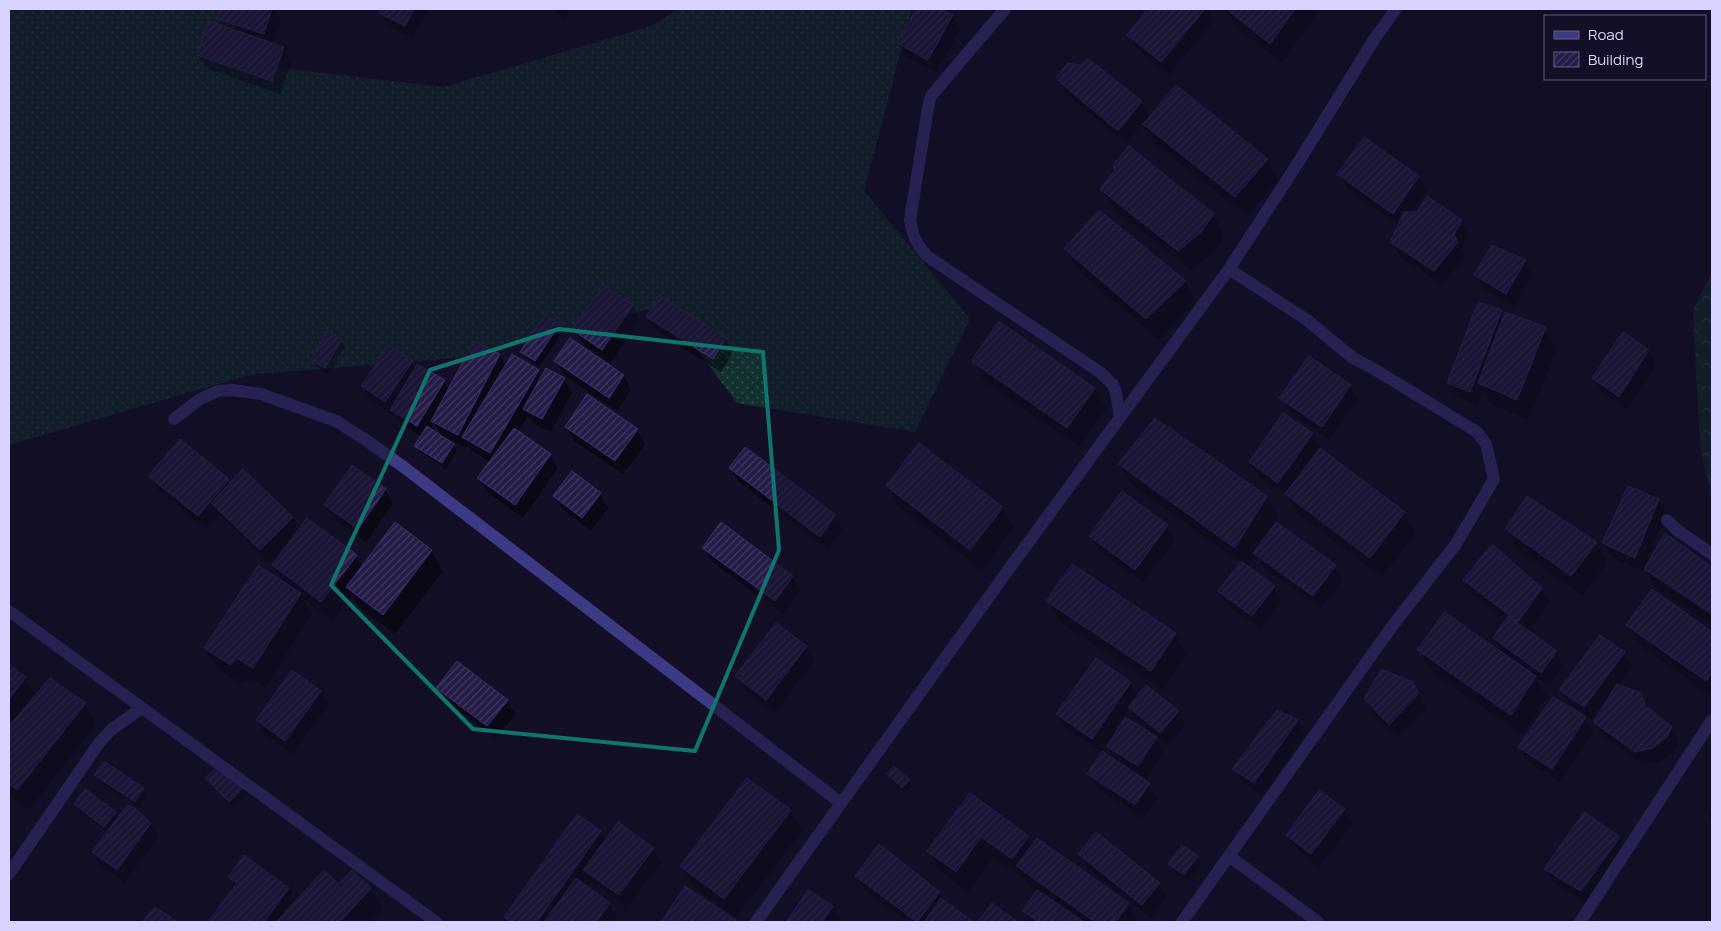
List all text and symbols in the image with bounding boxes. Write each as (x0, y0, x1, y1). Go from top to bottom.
legend (1544, 15, 1706, 80)
text: Road (1588, 24, 1624, 45)
text: Building (1588, 49, 1643, 70)

